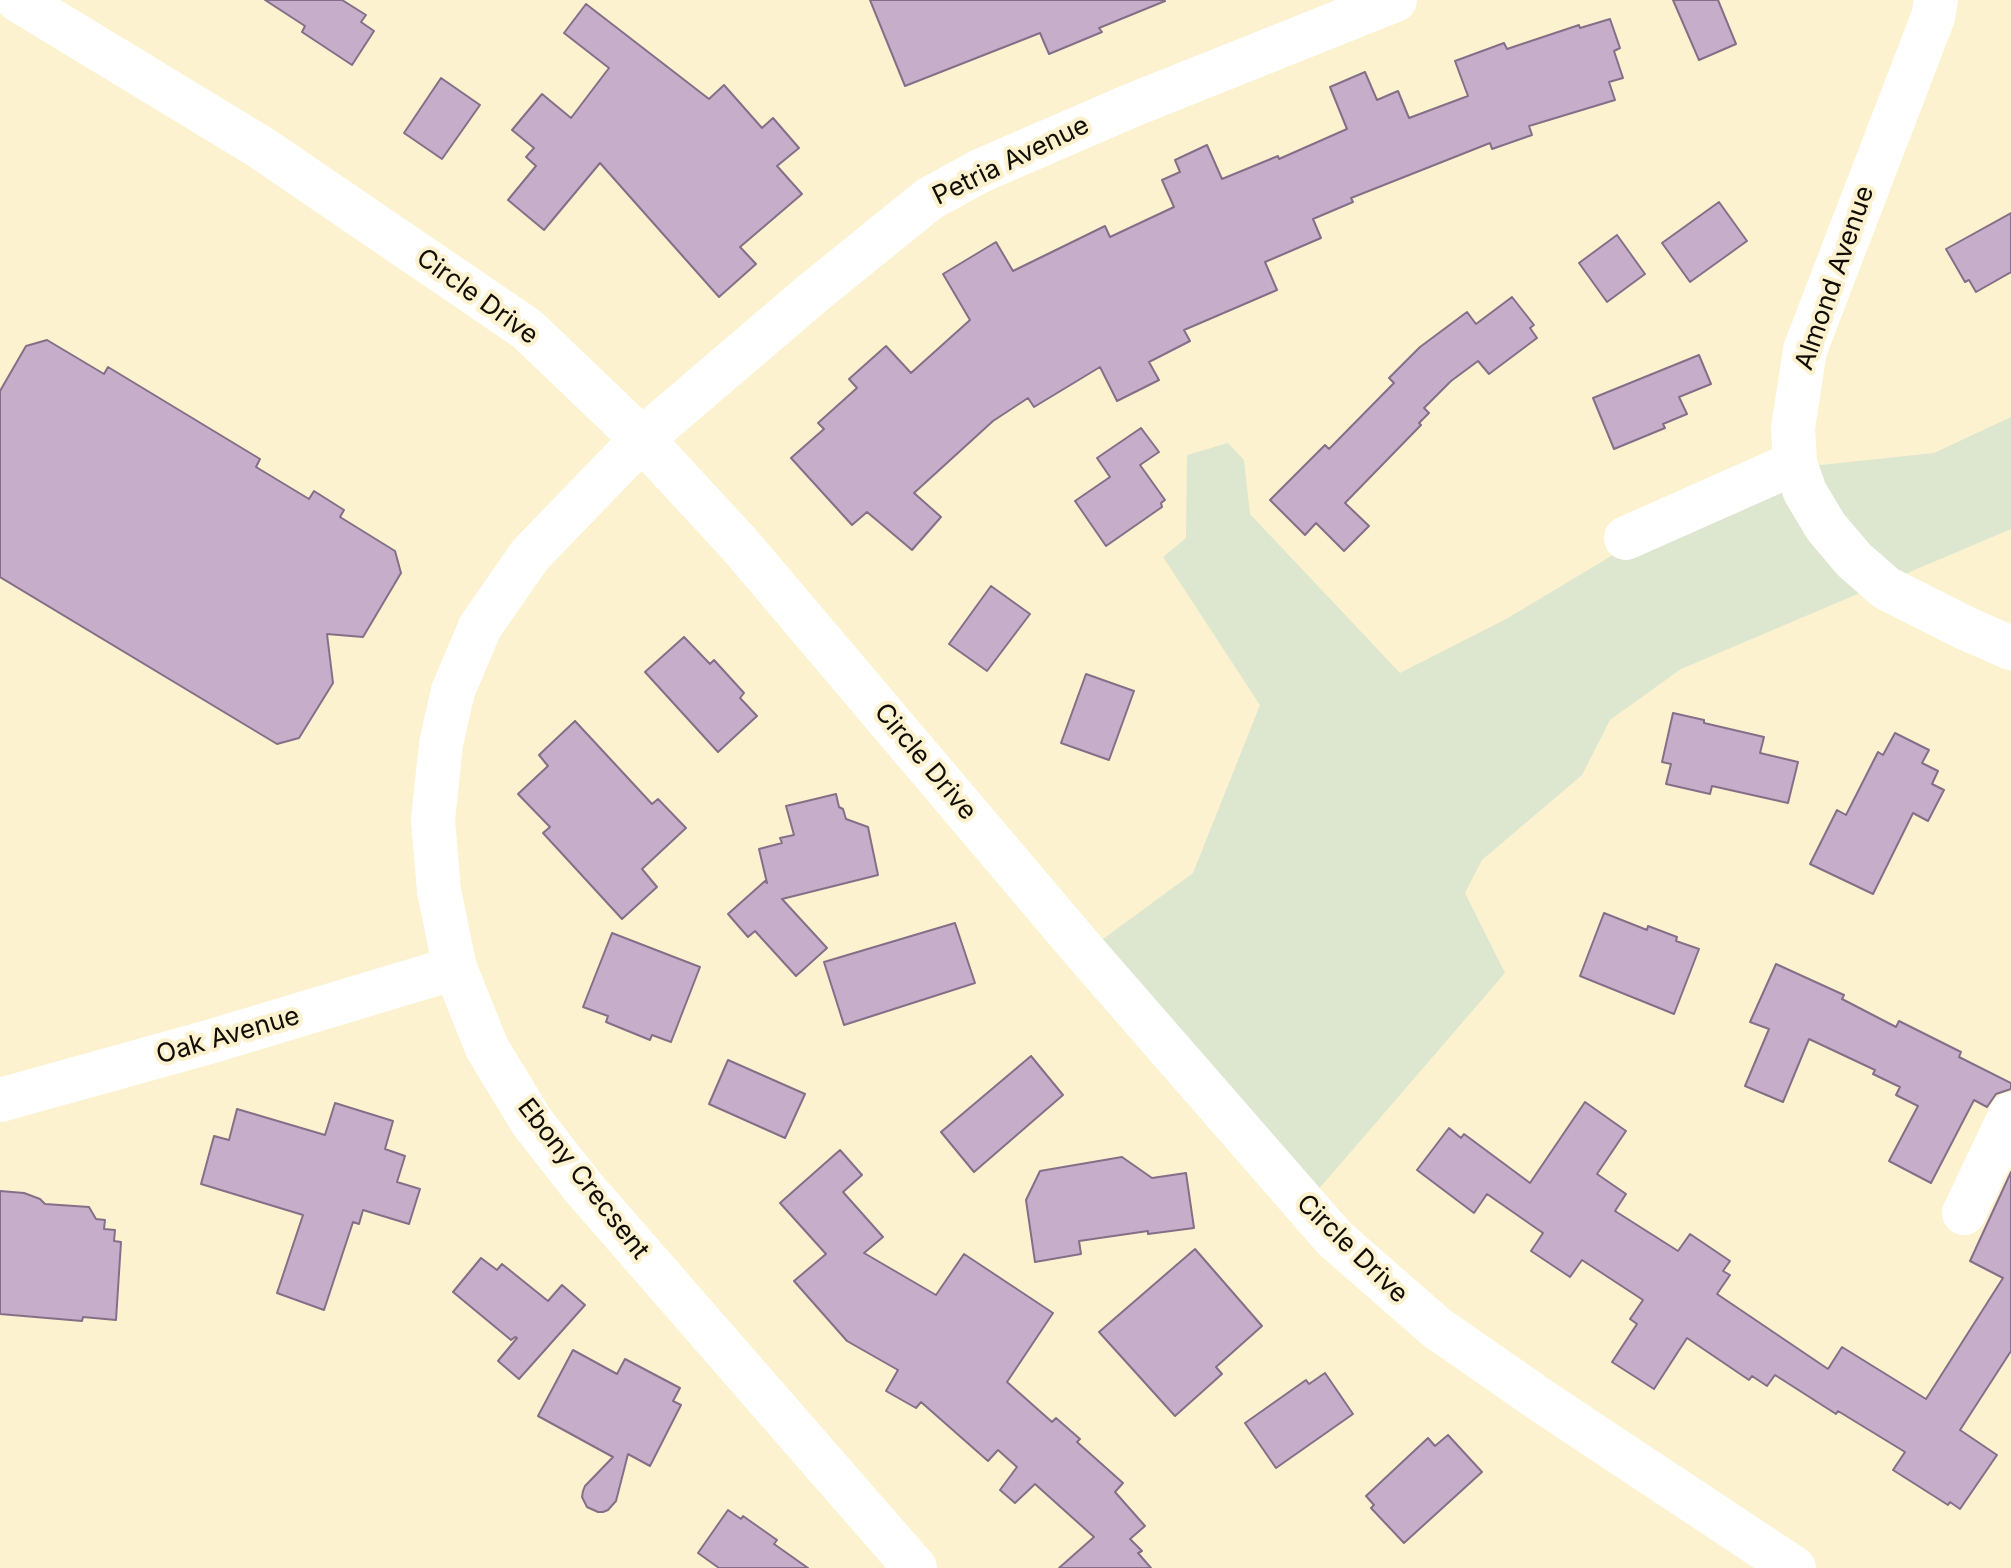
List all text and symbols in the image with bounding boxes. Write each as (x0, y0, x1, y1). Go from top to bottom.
street label: Petria Avenue (928, 110, 1094, 212)
street label: Almond Avenue (1789, 182, 1881, 374)
street label: Circle Drive (410, 242, 544, 352)
street label: Circle Drive (867, 697, 983, 827)
street label: Oak Avenue (153, 1001, 303, 1071)
street label: Ebony Crecsent (511, 1093, 655, 1265)
street label: Circle Drive (1290, 1188, 1414, 1310)

